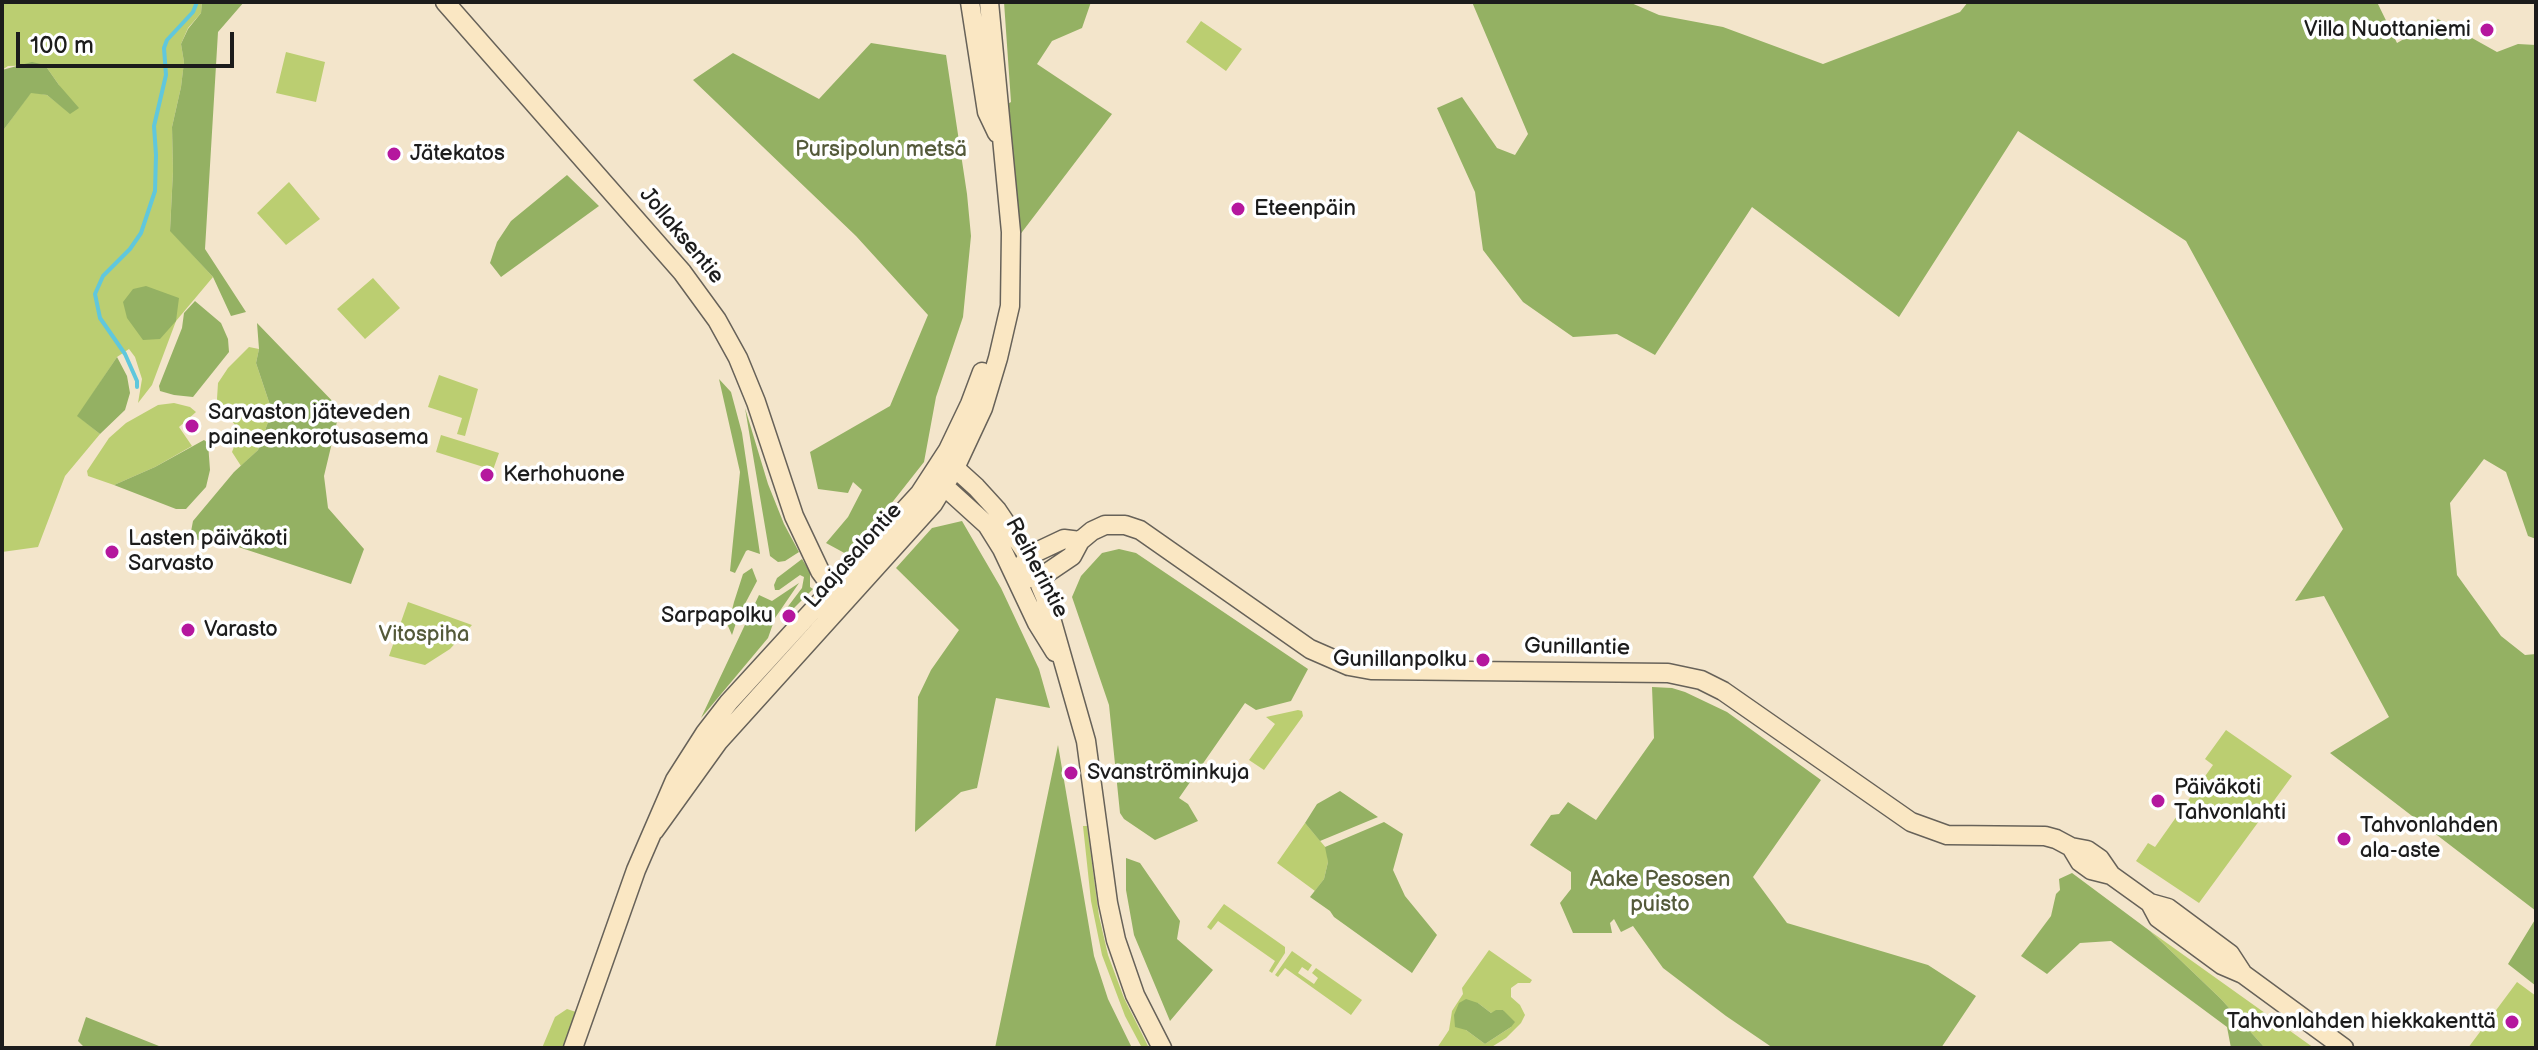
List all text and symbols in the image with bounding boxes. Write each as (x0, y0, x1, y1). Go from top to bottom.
scale bar (20, 16, 238, 66)
place label: Villa Nuottaniemi (2304, 17, 2471, 43)
marker: Villa Nuottaniemi (2478, 21, 2496, 39)
text: 100 m (30, 31, 94, 60)
park label: Pursipolun metsä (795, 137, 967, 163)
place label: Jätekatos (410, 141, 505, 167)
marker: Jätekatos (385, 145, 403, 163)
street label: Jollaksentie (633, 182, 729, 290)
place label: Eteenpäin (1254, 196, 1356, 222)
marker: Eteenpäin (1229, 200, 1247, 218)
place label: Sarvaston jäteveden paineenkorotusasema (208, 400, 429, 452)
marker: Sarvaston jäteveden paineenkorotusasema (183, 417, 201, 435)
place label: Kerhohuone (503, 462, 625, 488)
marker: Kerhohuone (478, 466, 496, 484)
street label: Laajasalontie (800, 498, 908, 614)
street label: Reiherintie (999, 513, 1073, 623)
place label: Lasten päiväkoti Sarvasto (128, 526, 288, 578)
marker: Lasten päiväkoti Sarvasto (103, 543, 121, 561)
place label: Sarpapolku (661, 603, 773, 629)
marker: Sarpapolku (780, 607, 798, 625)
place label: Varasto (204, 617, 278, 643)
marker: Varasto (179, 621, 197, 639)
park label: Vitospiha (379, 622, 469, 648)
street label: Gunillantie (1524, 634, 1630, 662)
place label: Gunillanpolku (1333, 647, 1467, 673)
marker: Gunillanpolku (1474, 651, 1492, 669)
place label: Svanströminkuja (1087, 760, 1249, 786)
marker: Svanströminkuja (1062, 764, 1080, 782)
place label: Päiväkoti Tahvonlahti (2174, 775, 2286, 826)
marker: Päiväkoti Tahvonlahti (2149, 792, 2167, 810)
place label: Tahvonlahden ala-aste (2360, 813, 2498, 864)
marker: Tahvonlahden ala-aste (2335, 830, 2353, 848)
park label: Aake Pesosen puisto (1590, 867, 1730, 918)
place label: Tahvonlahden hiekkakenttä (2227, 1009, 2496, 1035)
marker: Tahvonlahden hiekkakenttä (2503, 1013, 2521, 1031)

